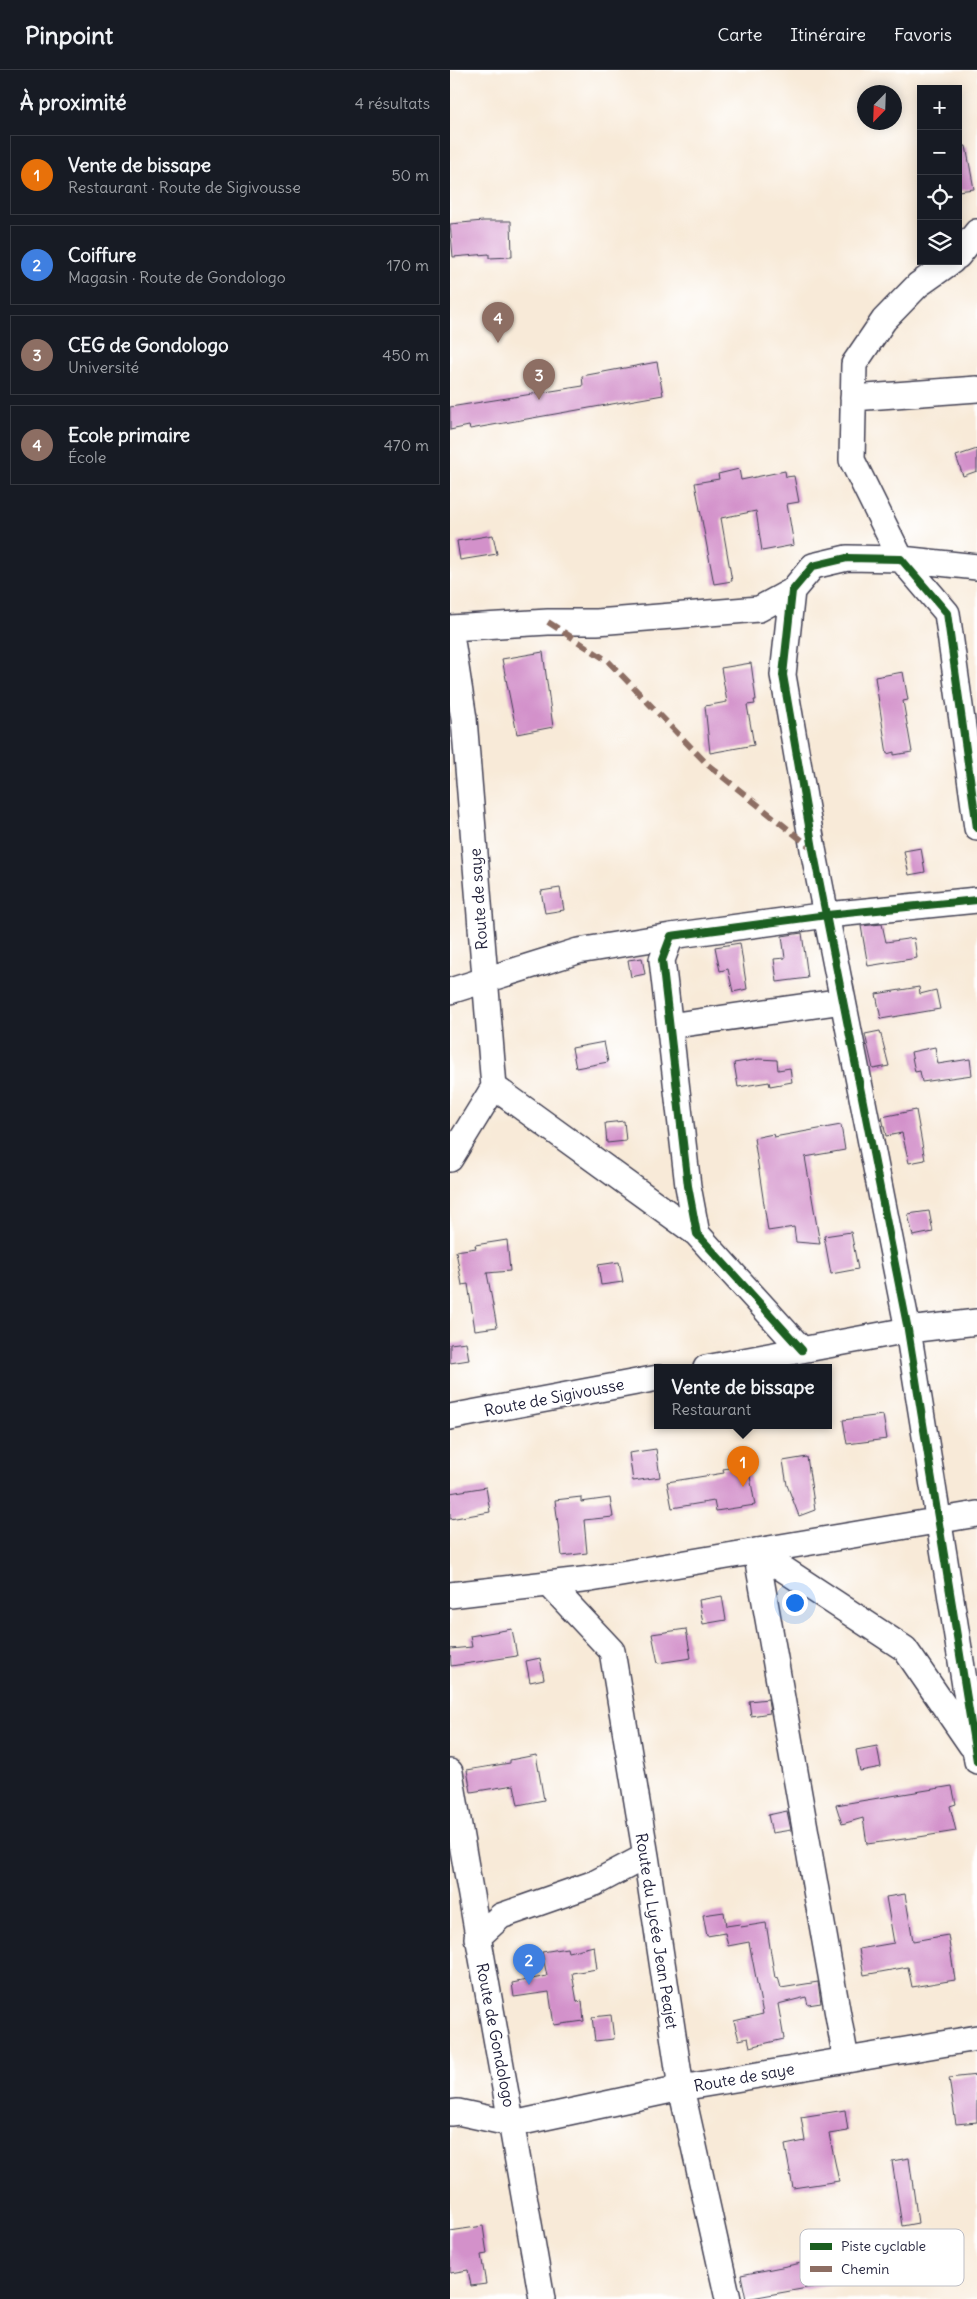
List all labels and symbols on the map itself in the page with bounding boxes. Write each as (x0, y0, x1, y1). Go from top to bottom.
north arrow (857, 85, 902, 130)
pin: 4 (482, 302, 514, 343)
pin: 3 (523, 359, 555, 400)
street label: Route de saye (464, 848, 492, 950)
street label: Route de Sigivousse (482, 1374, 626, 1420)
pin: 1 (727, 1446, 759, 1487)
your location (782, 1590, 808, 1616)
street label: Route du Lycée Jean Peajet (632, 1831, 682, 2031)
pin: 2 (513, 1944, 545, 1985)
street label: Route de Gondologo (472, 1961, 520, 2109)
street label: Route de saye (692, 2058, 796, 2096)
legend (800, 2229, 964, 2286)
text: Piste cyclable (841, 2237, 926, 2255)
text: Chemin (841, 2260, 889, 2278)

